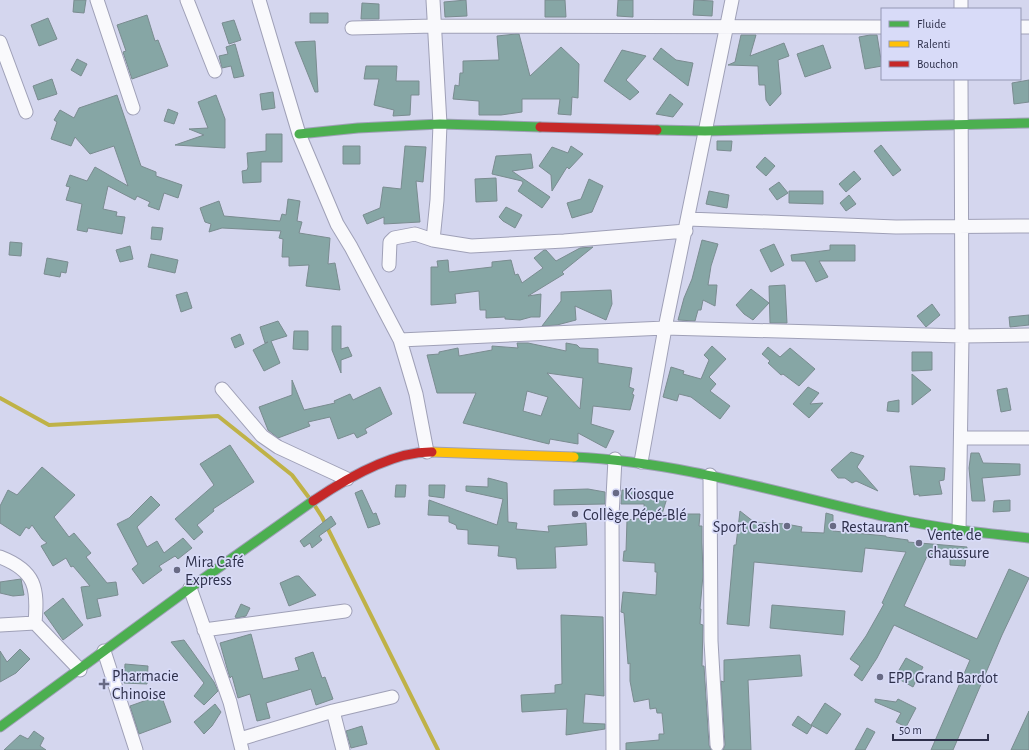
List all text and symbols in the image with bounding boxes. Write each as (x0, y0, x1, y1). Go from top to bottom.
legend (881, 8, 1021, 80)
text: Fluide (917, 18, 946, 30)
text: Ralenti (917, 38, 950, 50)
text: Bouchon (917, 58, 958, 70)
place label: Kiosque (624, 486, 674, 502)
marker: Kiosque (611, 488, 621, 498)
place label: Collège Pépé-Blé (583, 507, 687, 523)
marker: Collège Pépé-Blé (570, 509, 580, 519)
place label: Sport Cash (713, 519, 779, 535)
place label: Restaurant (841, 519, 909, 535)
marker: Sport Cash (782, 521, 792, 531)
marker: Restaurant (828, 521, 838, 531)
place label: Vente de chaussure (927, 527, 989, 561)
marker: Vente de chaussure (914, 538, 924, 548)
place label: Mira Café Express (185, 554, 244, 588)
marker: Mira Café Express (172, 565, 182, 575)
place label: Pharmacie Chinoise (112, 668, 179, 702)
place label: EPP Grand Bardot (888, 670, 998, 686)
marker: EPP Grand Bardot (875, 672, 885, 682)
marker: Pharmacie Chinoise (99, 679, 109, 689)
scale bar (893, 716, 988, 742)
text: 50 m (899, 724, 922, 736)

